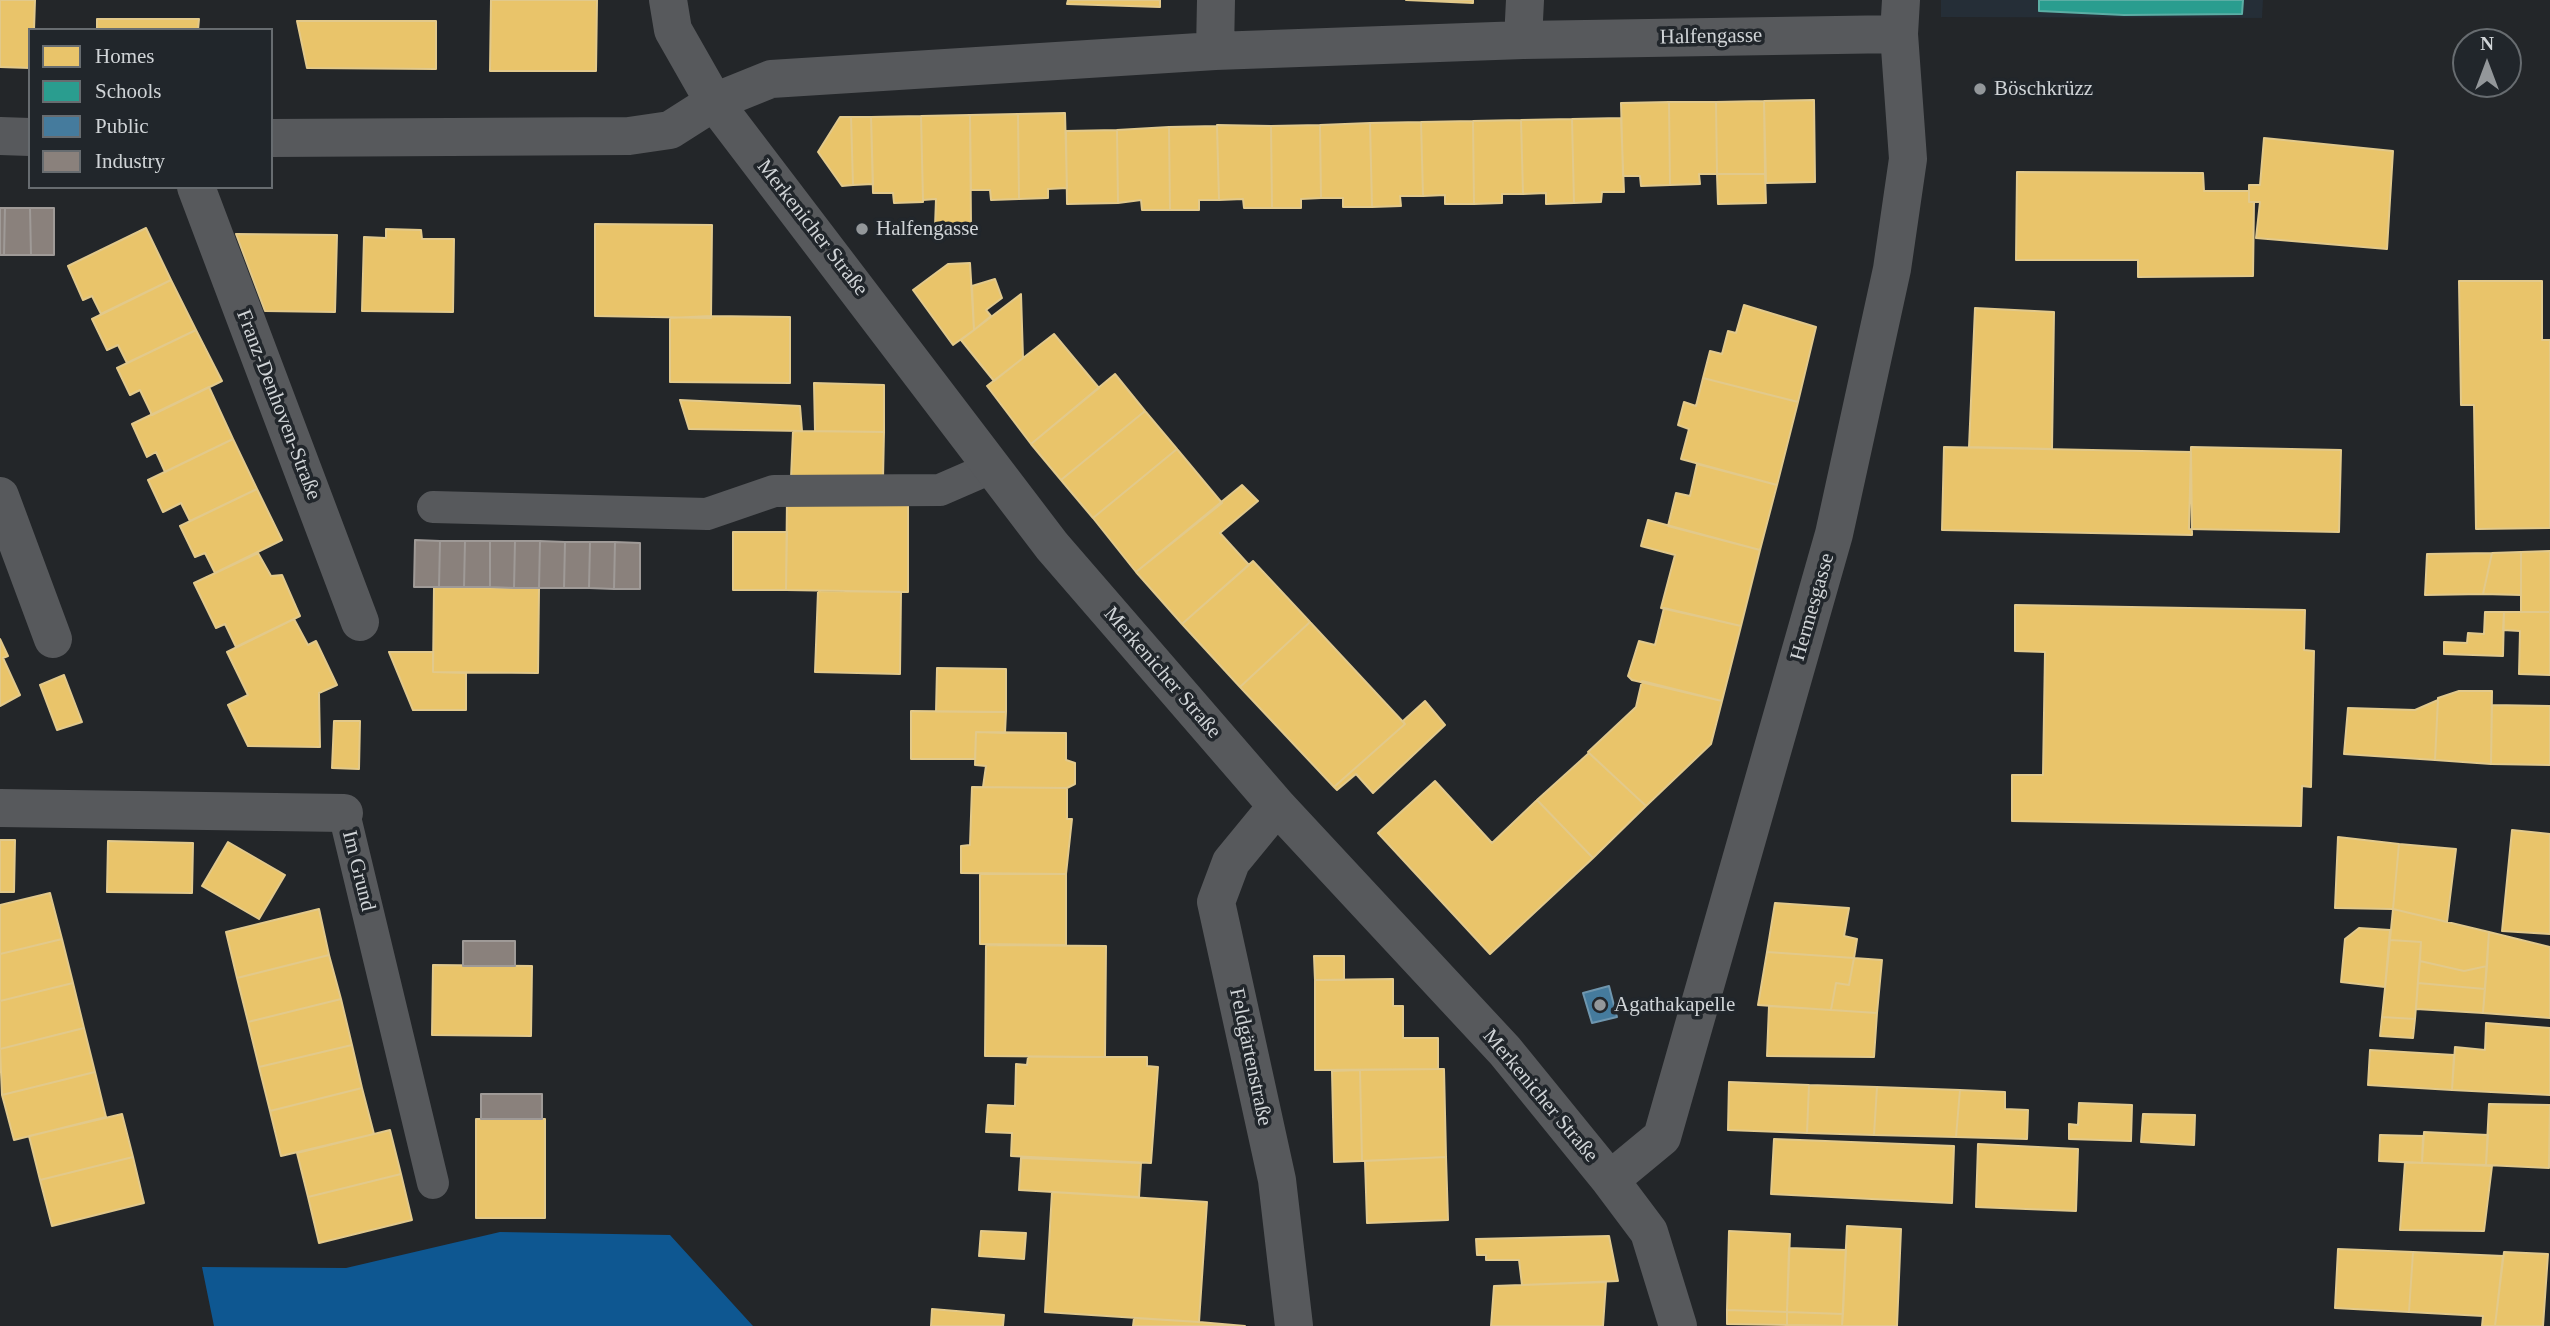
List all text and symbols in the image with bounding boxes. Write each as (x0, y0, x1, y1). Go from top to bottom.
street label: Halfengasse (1659, 24, 1763, 50)
legend (28, 28, 273, 189)
north arrow (2452, 28, 2522, 98)
text: N (2480, 33, 2494, 54)
text: Homes (95, 44, 155, 68)
place label: Böschkrüzz (1994, 76, 2093, 102)
text: Schools (95, 79, 162, 103)
marker: Böschkrüzz (1972, 81, 1988, 97)
text: Public (95, 114, 149, 138)
text: Industry (95, 149, 165, 173)
street label: Merkenicher Straße (751, 155, 873, 301)
place label: Halfengasse (876, 216, 979, 242)
marker: Halfengasse (854, 221, 870, 237)
street label: Franz-Denhoven-Straße (230, 306, 326, 504)
street label: Hermesgasse (1786, 550, 1840, 664)
street label: Merkenicher Straße (1098, 602, 1226, 744)
street label: Im Grund (336, 828, 380, 914)
street label: Feldgärtenstraße (1223, 986, 1277, 1128)
place label: Agathakapelle (1614, 992, 1735, 1018)
marker: Agathakapelle (1592, 997, 1608, 1013)
street label: Merkenicher Straße (1477, 1024, 1603, 1168)

